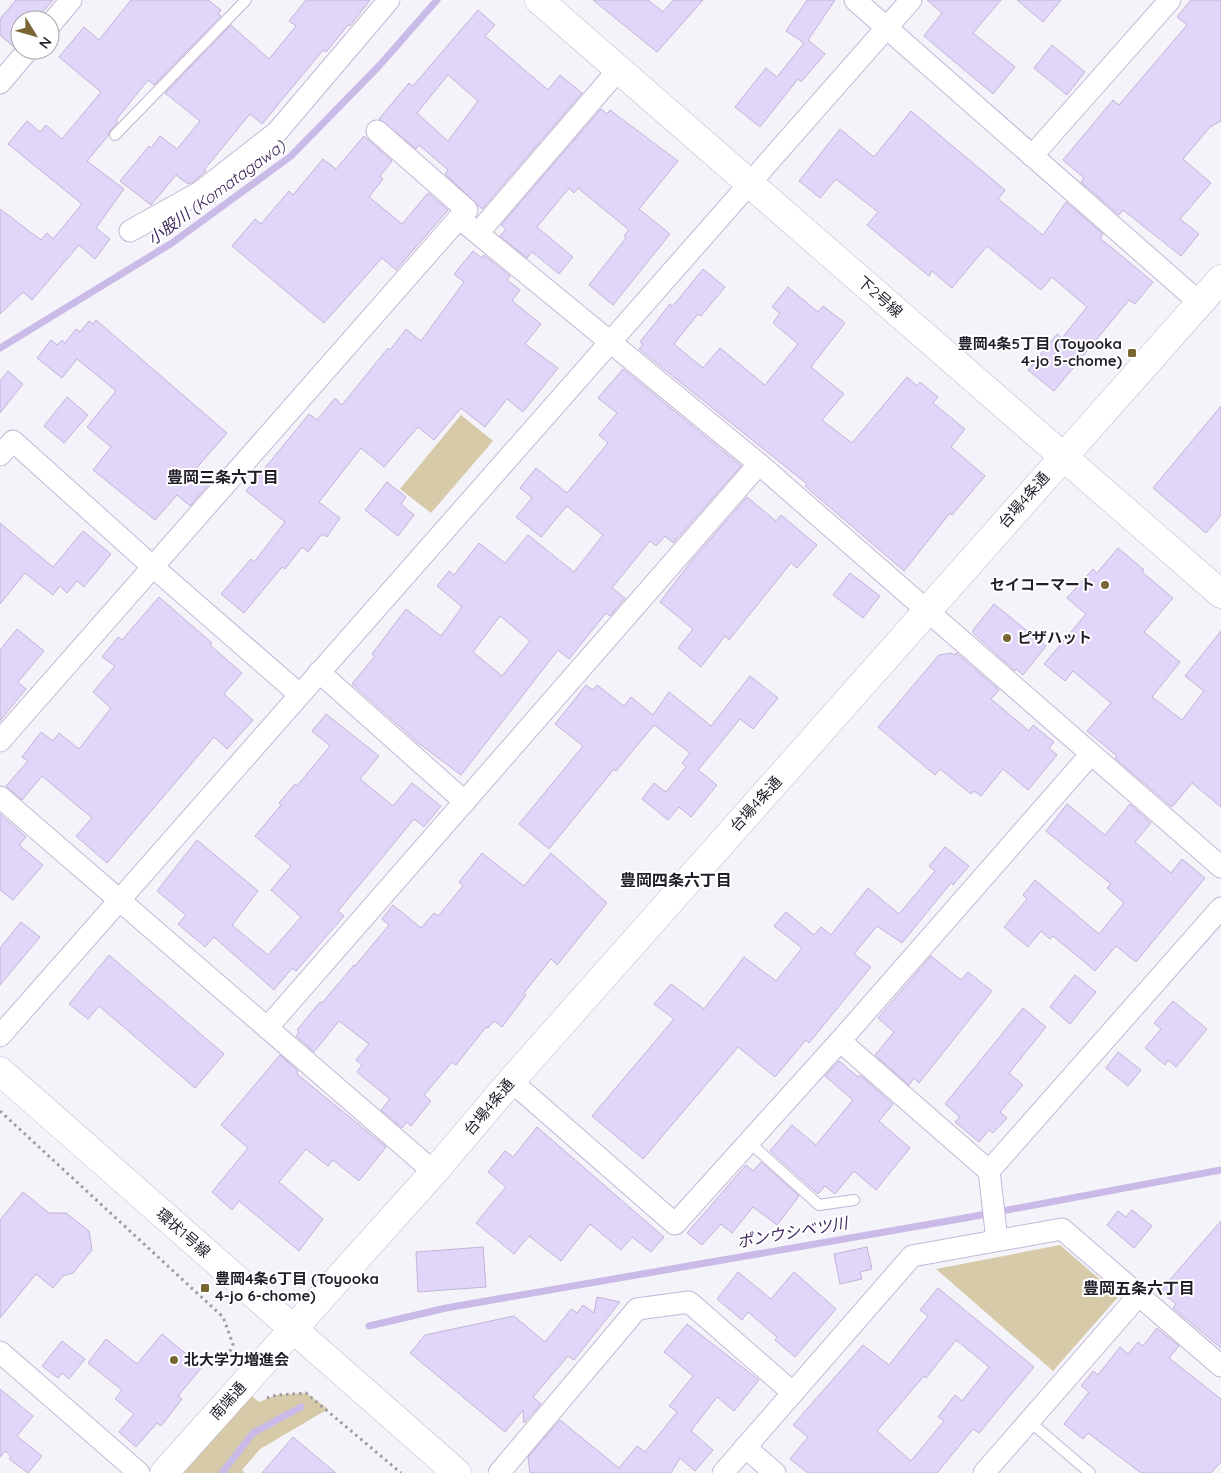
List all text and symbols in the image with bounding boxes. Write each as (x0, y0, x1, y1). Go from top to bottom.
north arrow (10, 10, 60, 60)
text: N (35, 33, 56, 52)
water label: 小股川 (Komatagawa) (143, 135, 290, 249)
street label: 下2号線 (854, 272, 907, 321)
place label: 豊岡4条5丁目 (Toyooka 4-jo 5-chome) (958, 334, 1122, 370)
marker: 豊岡4条5丁目 (Toyooka 4-jo 5-chome) (1126, 347, 1138, 359)
district label: 豊岡三条六丁目 (167, 467, 279, 487)
street label: 台場4条通 (994, 468, 1053, 532)
place label: セイコーマート (990, 575, 1095, 594)
marker: セイコーマート (1099, 579, 1111, 591)
place label: ピザハット (1017, 628, 1092, 647)
marker: ピザハット (1001, 632, 1013, 644)
street label: 台場4条通 (726, 772, 785, 835)
district label: 豊岡四条六丁目 (620, 870, 732, 890)
street label: 台場4条通 (460, 1075, 518, 1139)
street label: 環状1号線 (152, 1204, 214, 1261)
water label: ポンウシベツ川 (735, 1212, 851, 1252)
place label: 豊岡4条6丁目 (Toyooka 4-jo 6-chome) (215, 1269, 379, 1305)
district label: 豊岡五条六丁目 (1083, 1278, 1195, 1298)
marker: 豊岡4条6丁目 (Toyooka 4-jo 6-chome) (199, 1282, 211, 1294)
place label: 北大学力増進会 (184, 1350, 289, 1369)
marker: 北大学力増進会 (168, 1354, 180, 1366)
street label: 南端通 (206, 1378, 250, 1424)

